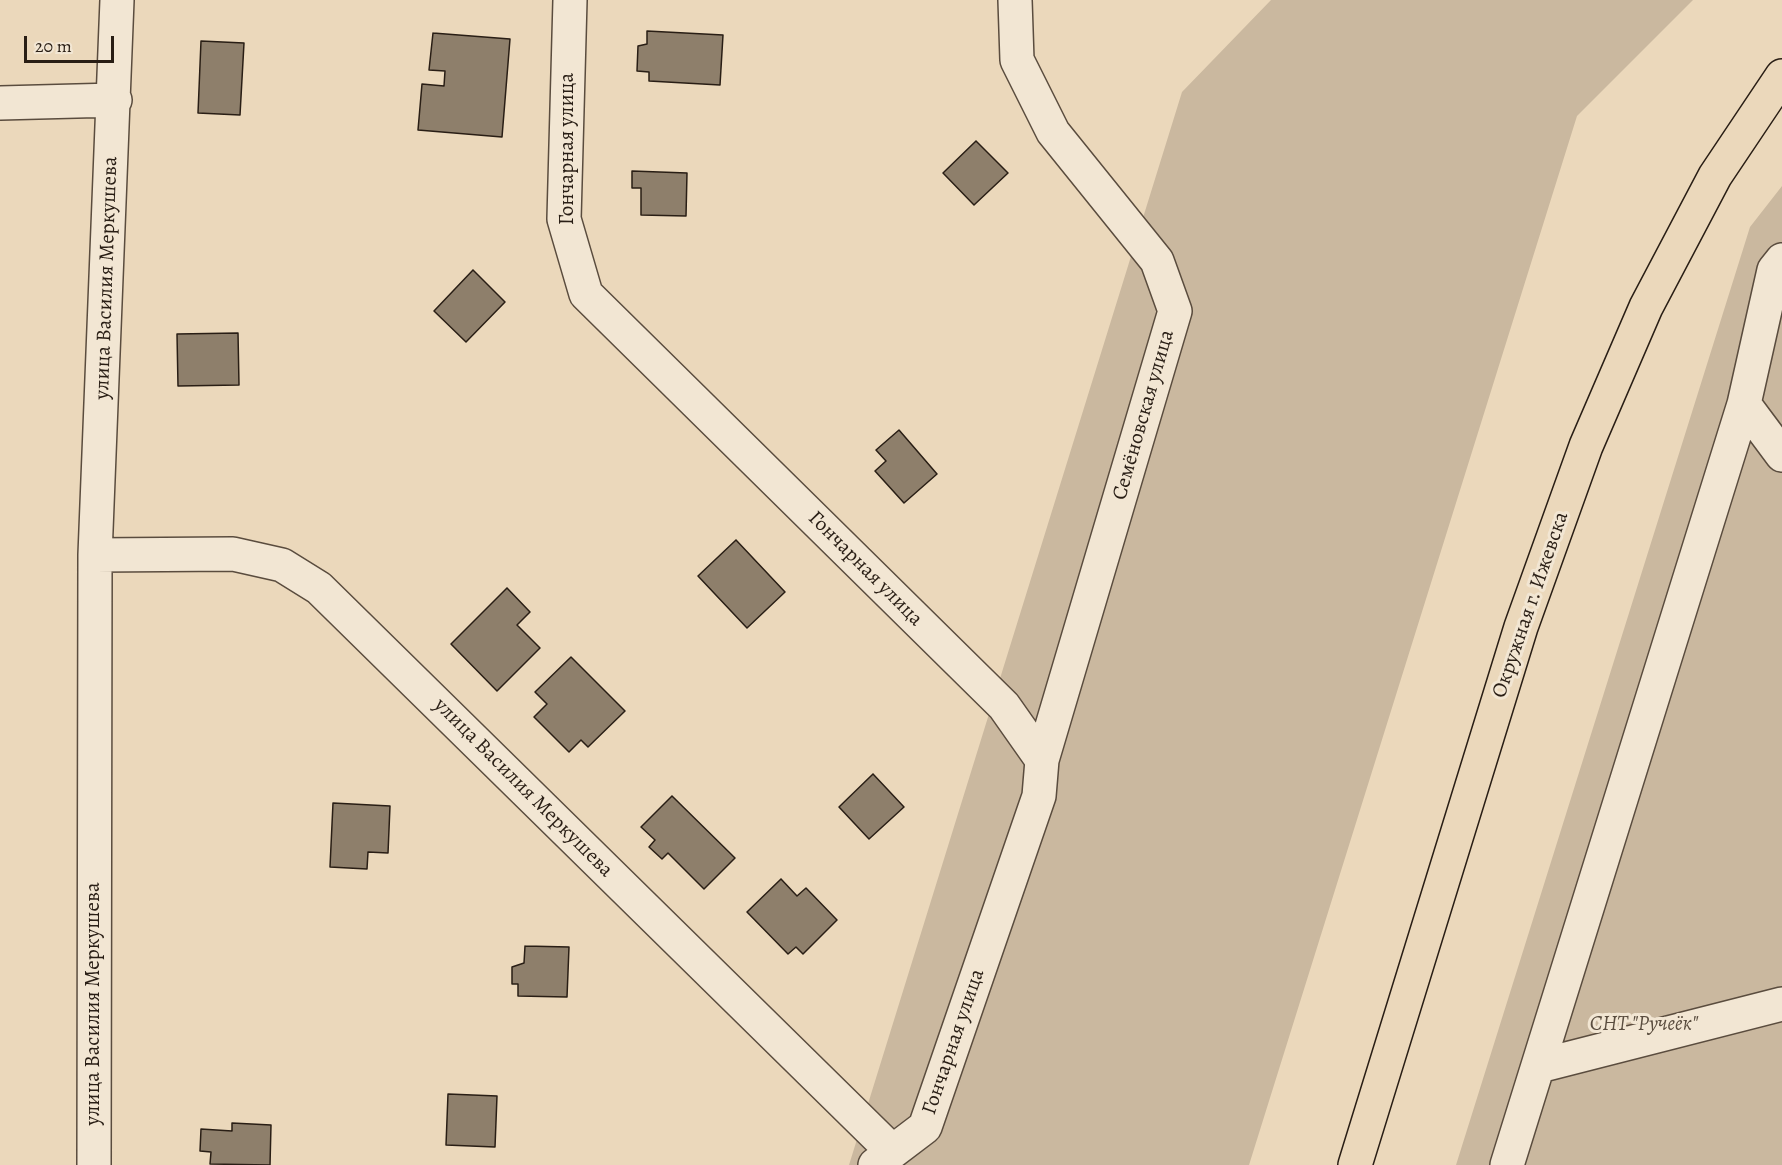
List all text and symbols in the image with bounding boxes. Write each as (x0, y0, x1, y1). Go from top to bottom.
scale bar (27, 24, 117, 62)
text: 20 m (35, 34, 72, 58)
street label: Гончарная улица (555, 73, 581, 225)
street label: улица Василия Меркушева (90, 156, 124, 400)
street label: Семёновская улица (1108, 327, 1180, 503)
street label: Гончарная улица (802, 506, 928, 632)
street label: Окружная г. Ижевска (1487, 509, 1575, 701)
street label: улица Василия Меркушева (428, 693, 618, 883)
street label: улица Василия Меркушева (81, 882, 107, 1126)
street label: Гончарная улица (917, 966, 991, 1118)
park label: СНТ "Ручеёк" (1590, 1012, 1698, 1038)

